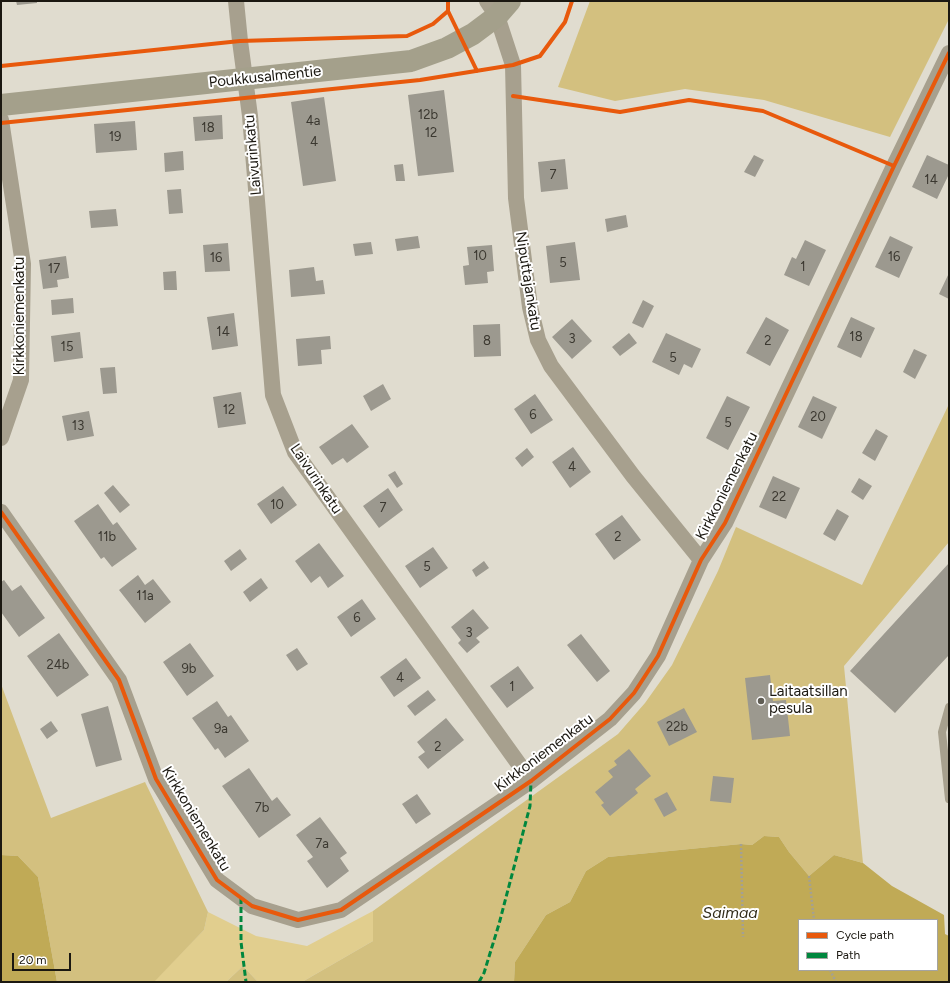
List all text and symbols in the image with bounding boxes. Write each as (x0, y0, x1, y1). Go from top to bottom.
street label: Poukkusalmentie (208, 62, 322, 92)
house number: 12b (418, 107, 438, 123)
house number: 4a (306, 113, 320, 129)
street label: Laivurinkatu (241, 114, 265, 196)
house number: 18 (201, 120, 215, 136)
house number: 12 (425, 125, 437, 141)
house number: 19 (109, 129, 121, 145)
house number: 4 (310, 134, 318, 150)
house number: 7 (550, 167, 556, 183)
house number: 14 (924, 172, 938, 188)
street label: Niputtajankatu (511, 230, 545, 332)
house number: 10 (473, 248, 487, 264)
house number: 16 (888, 249, 900, 265)
house number: 16 (210, 250, 222, 266)
house number: 5 (559, 255, 567, 271)
street label: Kirkkoniemenkatu (11, 257, 29, 375)
house number: 1 (800, 259, 806, 275)
house number: 17 (48, 261, 60, 277)
house number: 14 (216, 324, 230, 340)
house number: 18 (849, 329, 863, 345)
house number: 3 (568, 331, 576, 347)
house number: 8 (483, 333, 491, 349)
house number: 2 (764, 333, 772, 349)
house number: 15 (61, 339, 73, 355)
house number: 5 (669, 350, 677, 366)
house number: 12 (223, 402, 235, 418)
house number: 6 (529, 407, 537, 423)
house number: 20 (810, 409, 826, 425)
house number: 5 (724, 415, 732, 431)
house number: 13 (72, 418, 84, 434)
street label: Kirkkoniemenkatu (692, 429, 762, 543)
street label: Laivurinkatu (286, 440, 346, 518)
house number: 4 (568, 459, 576, 475)
house number: 22 (772, 489, 786, 505)
house number: 10 (270, 497, 284, 513)
house number: 7 (380, 500, 386, 516)
house number: 11b (98, 529, 116, 545)
house number: 2 (614, 529, 622, 545)
house number: 5 (423, 559, 431, 575)
house number: 11a (136, 588, 154, 604)
house number: 6 (353, 610, 361, 626)
house number: 3 (465, 625, 473, 641)
house number: 24b (47, 657, 69, 673)
house number: 9b (182, 661, 196, 677)
house number: 4 (396, 670, 404, 686)
house number: 1 (509, 679, 515, 695)
place label: Laitaatsillan pesula (769, 683, 848, 718)
marker: Laitaatsillan pesula (756, 696, 766, 706)
street label: Kirkkoniemenkatu (491, 710, 597, 796)
house number: 22b (666, 719, 688, 735)
house number: 9a (214, 721, 228, 737)
house number: 2 (434, 739, 442, 755)
street label: Kirkkoniemenkatu (158, 763, 234, 875)
house number: 7b (255, 800, 269, 816)
house number: 7a (315, 836, 329, 852)
water label: Saimaa (702, 903, 758, 923)
legend (798, 919, 938, 971)
text: Cycle path (836, 928, 894, 942)
scale bar (14, 945, 73, 971)
text: Path (836, 948, 860, 962)
text: 20 m (19, 953, 47, 967)

